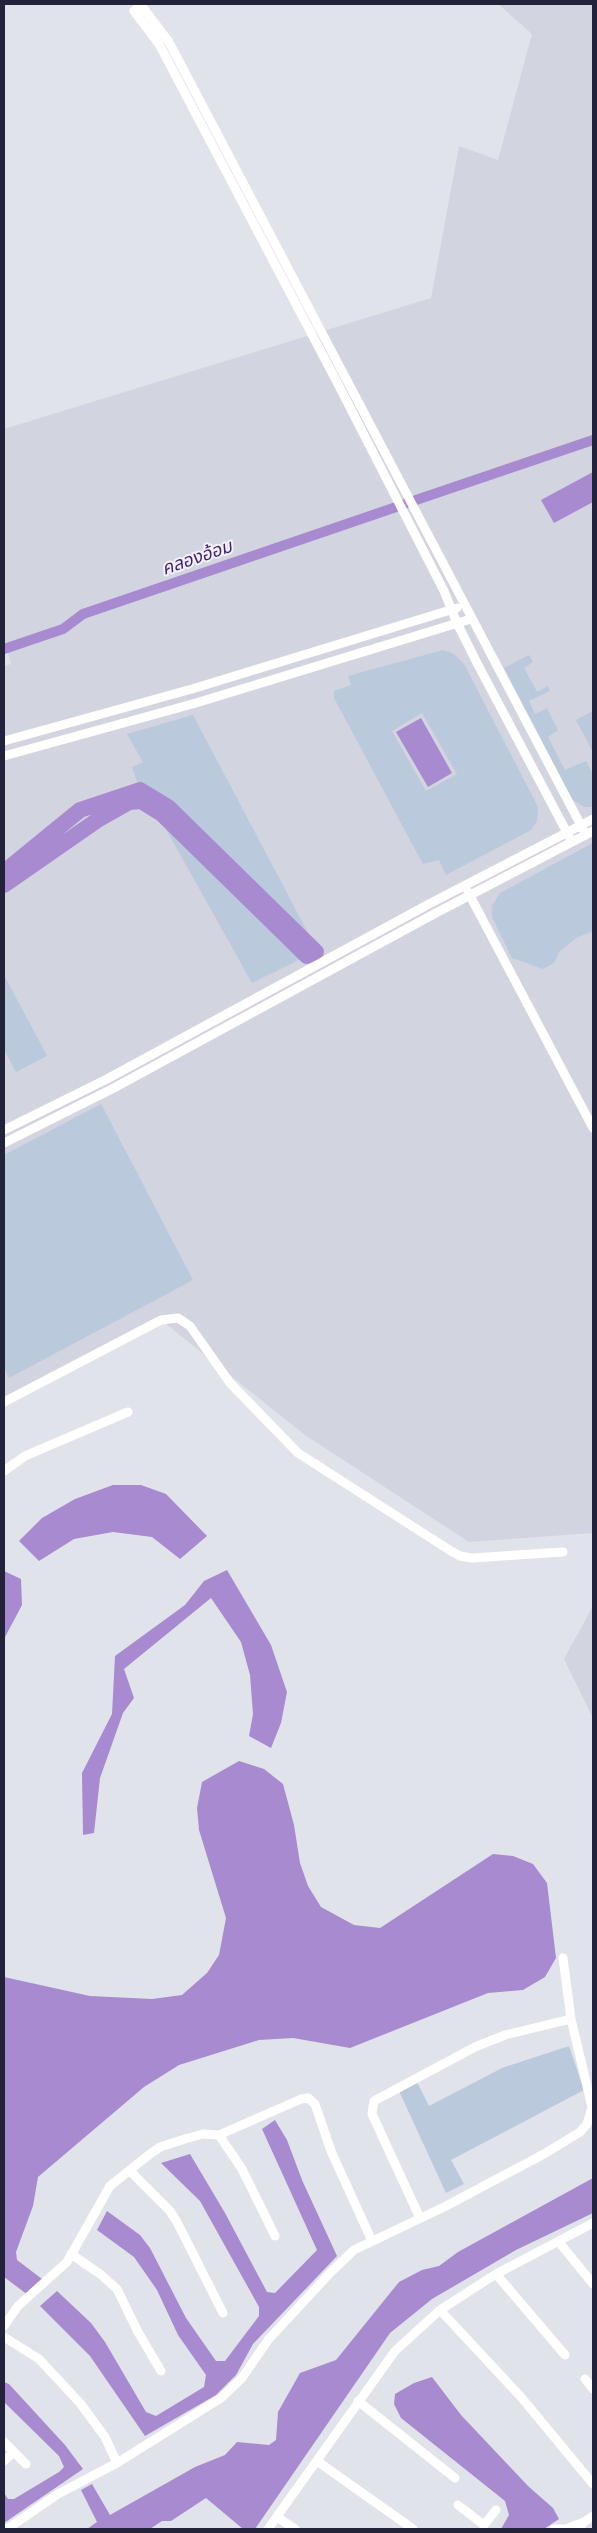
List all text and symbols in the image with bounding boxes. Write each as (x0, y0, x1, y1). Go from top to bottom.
water label: คลองอ้อม (159, 536, 235, 580)

